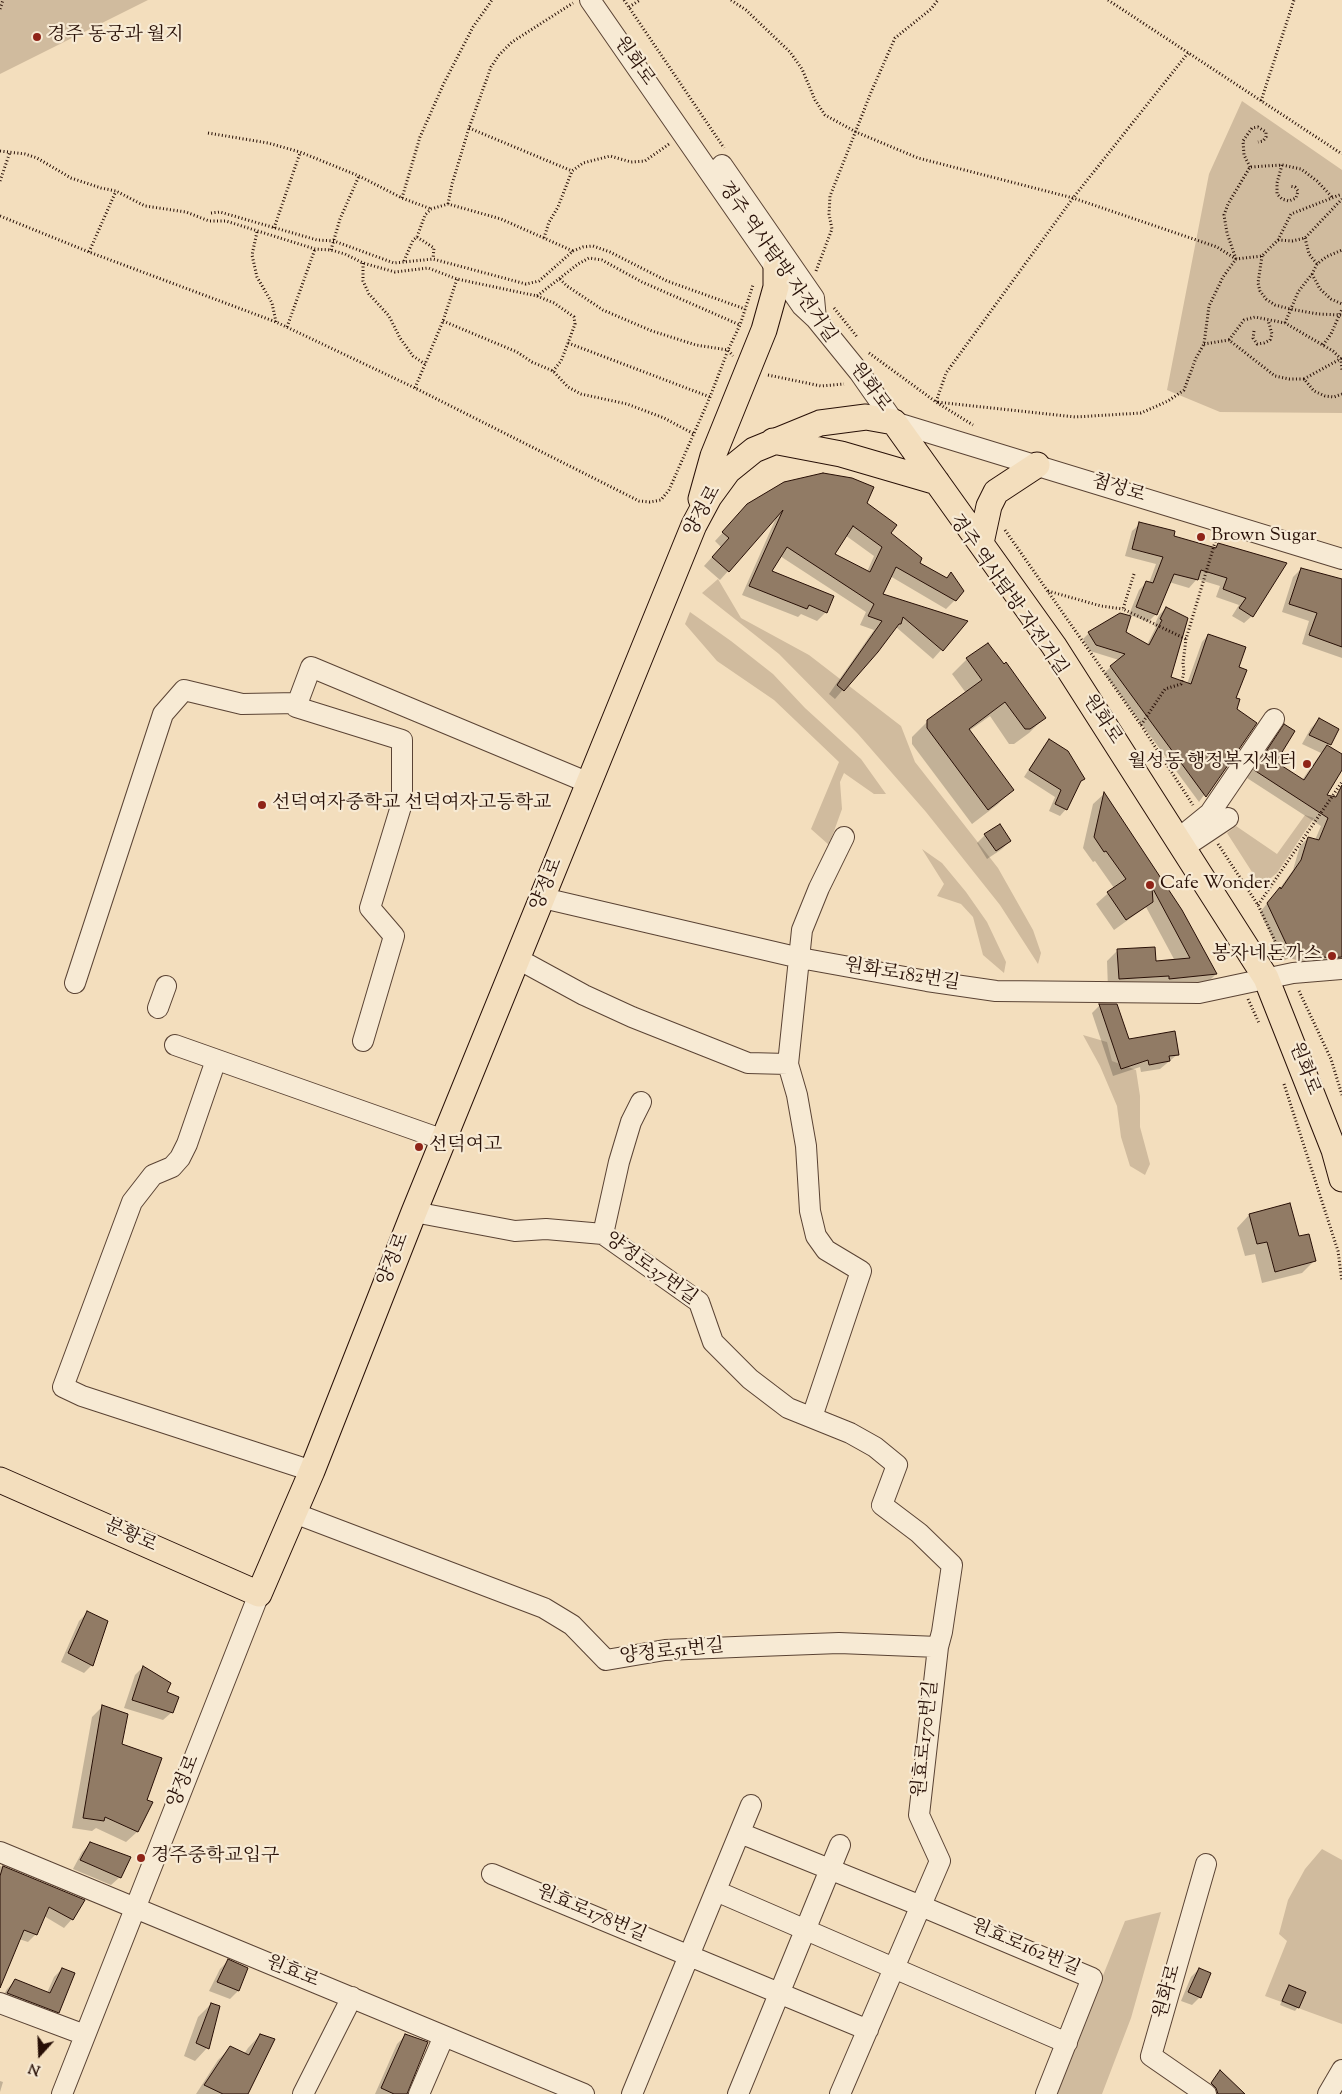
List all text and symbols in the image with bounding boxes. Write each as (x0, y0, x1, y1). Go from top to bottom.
place label: 경주 동궁과 월지 (47, 26, 184, 48)
marker: 경주 동궁과 월지 (31, 31, 43, 43)
street label: 원화로 (608, 33, 658, 91)
street label: 경주 역사탐방 자전거길 (712, 178, 840, 348)
street label: 원화로 (844, 359, 894, 417)
street label: 첨성로 (1088, 471, 1148, 509)
street label: 양정로 (681, 482, 727, 542)
street label: 경주 역사탐방 자전거길 (943, 511, 1071, 681)
place label: Brown Sugar (1211, 526, 1317, 548)
marker: Brown Sugar (1195, 531, 1207, 543)
street label: 원화로 (1076, 691, 1126, 749)
place label: 월성동 행정복지센터 (1128, 753, 1297, 775)
marker: 월성동 행정복지센터 (1301, 758, 1313, 770)
place label: 선덕여자중학교 선덕여자고등학교 (272, 794, 551, 816)
marker: 선덕여자중학교 선덕여자고등학교 (256, 799, 268, 811)
street label: 양정로 (527, 855, 569, 915)
place label: Cafe Wonder (1160, 874, 1270, 896)
marker: Cafe Wonder (1144, 879, 1156, 891)
place label: 봉자네돈까스 (1212, 945, 1322, 967)
marker: 봉자네돈까스 (1326, 950, 1338, 962)
street label: 원화로182번길 (843, 956, 961, 996)
street label: 원화로 (1282, 1039, 1324, 1099)
place label: 선덕여고 (429, 1136, 502, 1158)
marker: 선덕여고 (413, 1141, 425, 1153)
street label: 양정로37번길 (599, 1229, 701, 1311)
street label: 양정로 (374, 1230, 416, 1290)
street label: 분황로 (100, 1515, 160, 1559)
street label: 양정로51번길 (619, 1636, 725, 1670)
street label: 원효로170번길 (910, 1679, 944, 1799)
street label: 양정로 (164, 1752, 206, 1812)
place label: 경주중학교입구 (151, 1847, 279, 1869)
marker: 경주중학교입구 (135, 1852, 147, 1864)
street label: 원효로178번길 (533, 1882, 649, 1948)
street label: 원효로162번길 (967, 1916, 1083, 1982)
street label: 원효로 (262, 1952, 322, 1994)
street label: 원화로 (1150, 1962, 1188, 2022)
north arrow (15, 2029, 65, 2079)
text: N (26, 2057, 44, 2079)

